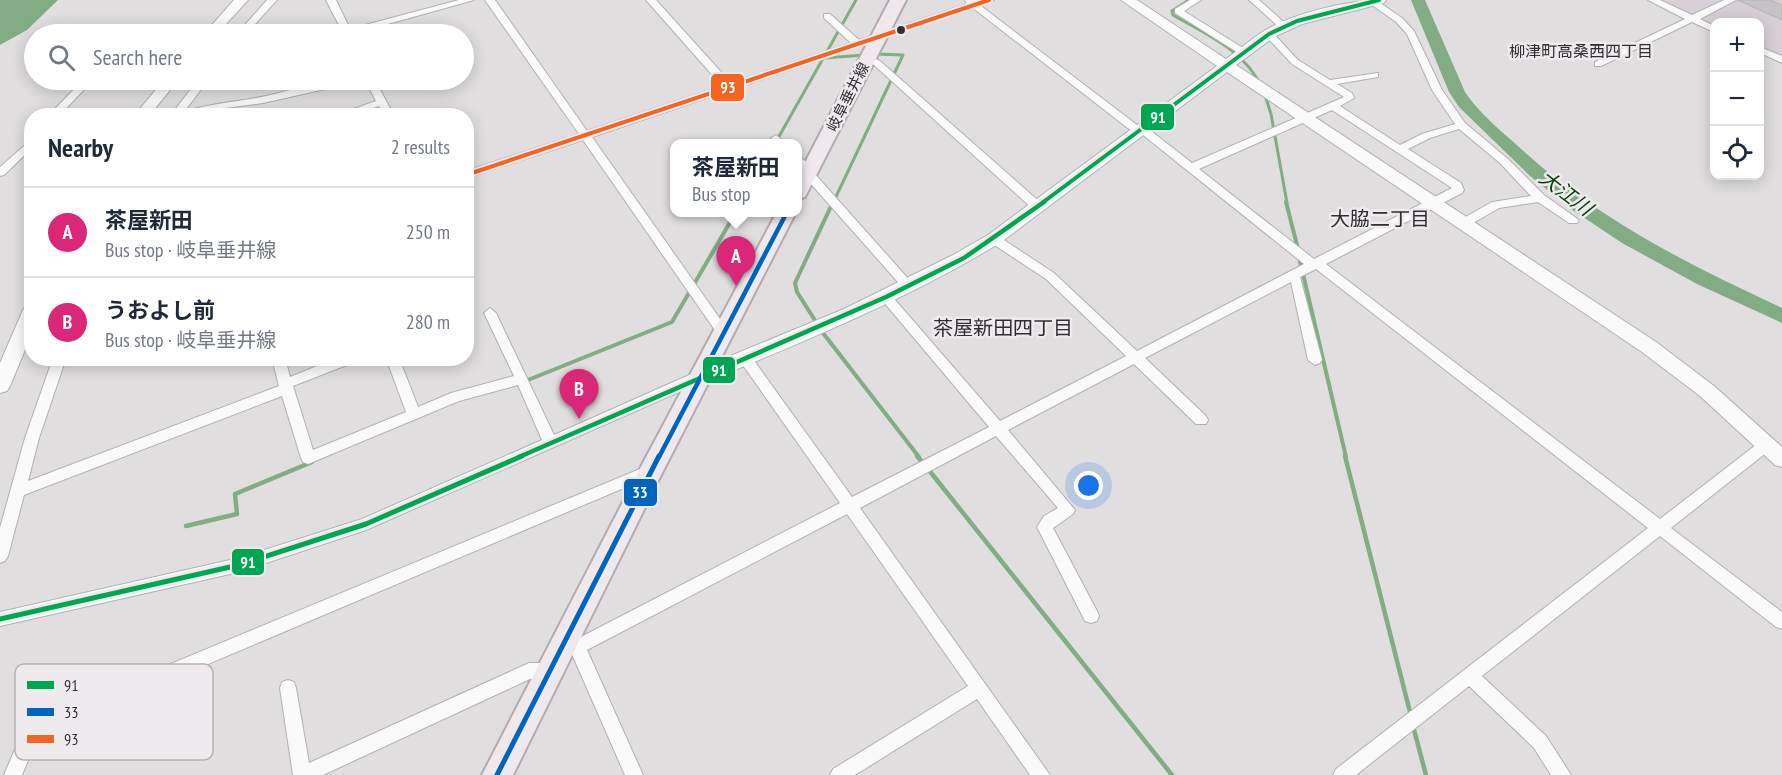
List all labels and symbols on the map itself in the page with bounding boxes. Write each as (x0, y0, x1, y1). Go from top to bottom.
unlabelled marker (895, 24, 907, 36)
district label: 柳津町高桑西四丁目 (1509, 41, 1653, 61)
street label: 岐阜垂井線 (822, 59, 873, 135)
line badge: 93 (710, 73, 745, 102)
text: 93 (720, 77, 736, 97)
line badge: 91 (1140, 103, 1175, 131)
text: 91 (1150, 107, 1166, 127)
water label: 大江川 (1534, 165, 1599, 223)
district label: 大脇二丁目 (1330, 206, 1430, 232)
pin: A (716, 236, 756, 286)
district label: 茶屋新田四丁目 (933, 315, 1073, 341)
line badge: 91 (702, 356, 736, 384)
text: 91 (711, 360, 727, 380)
pin: B (560, 370, 598, 419)
your location (1074, 471, 1103, 500)
line badge: 33 (623, 478, 658, 507)
text: 33 (632, 482, 648, 502)
line badge: 91 (231, 548, 265, 576)
text: 91 (240, 552, 256, 572)
legend (15, 664, 213, 760)
text: 91 (64, 675, 78, 695)
text: 33 (64, 702, 78, 722)
text: 93 (64, 729, 78, 749)

